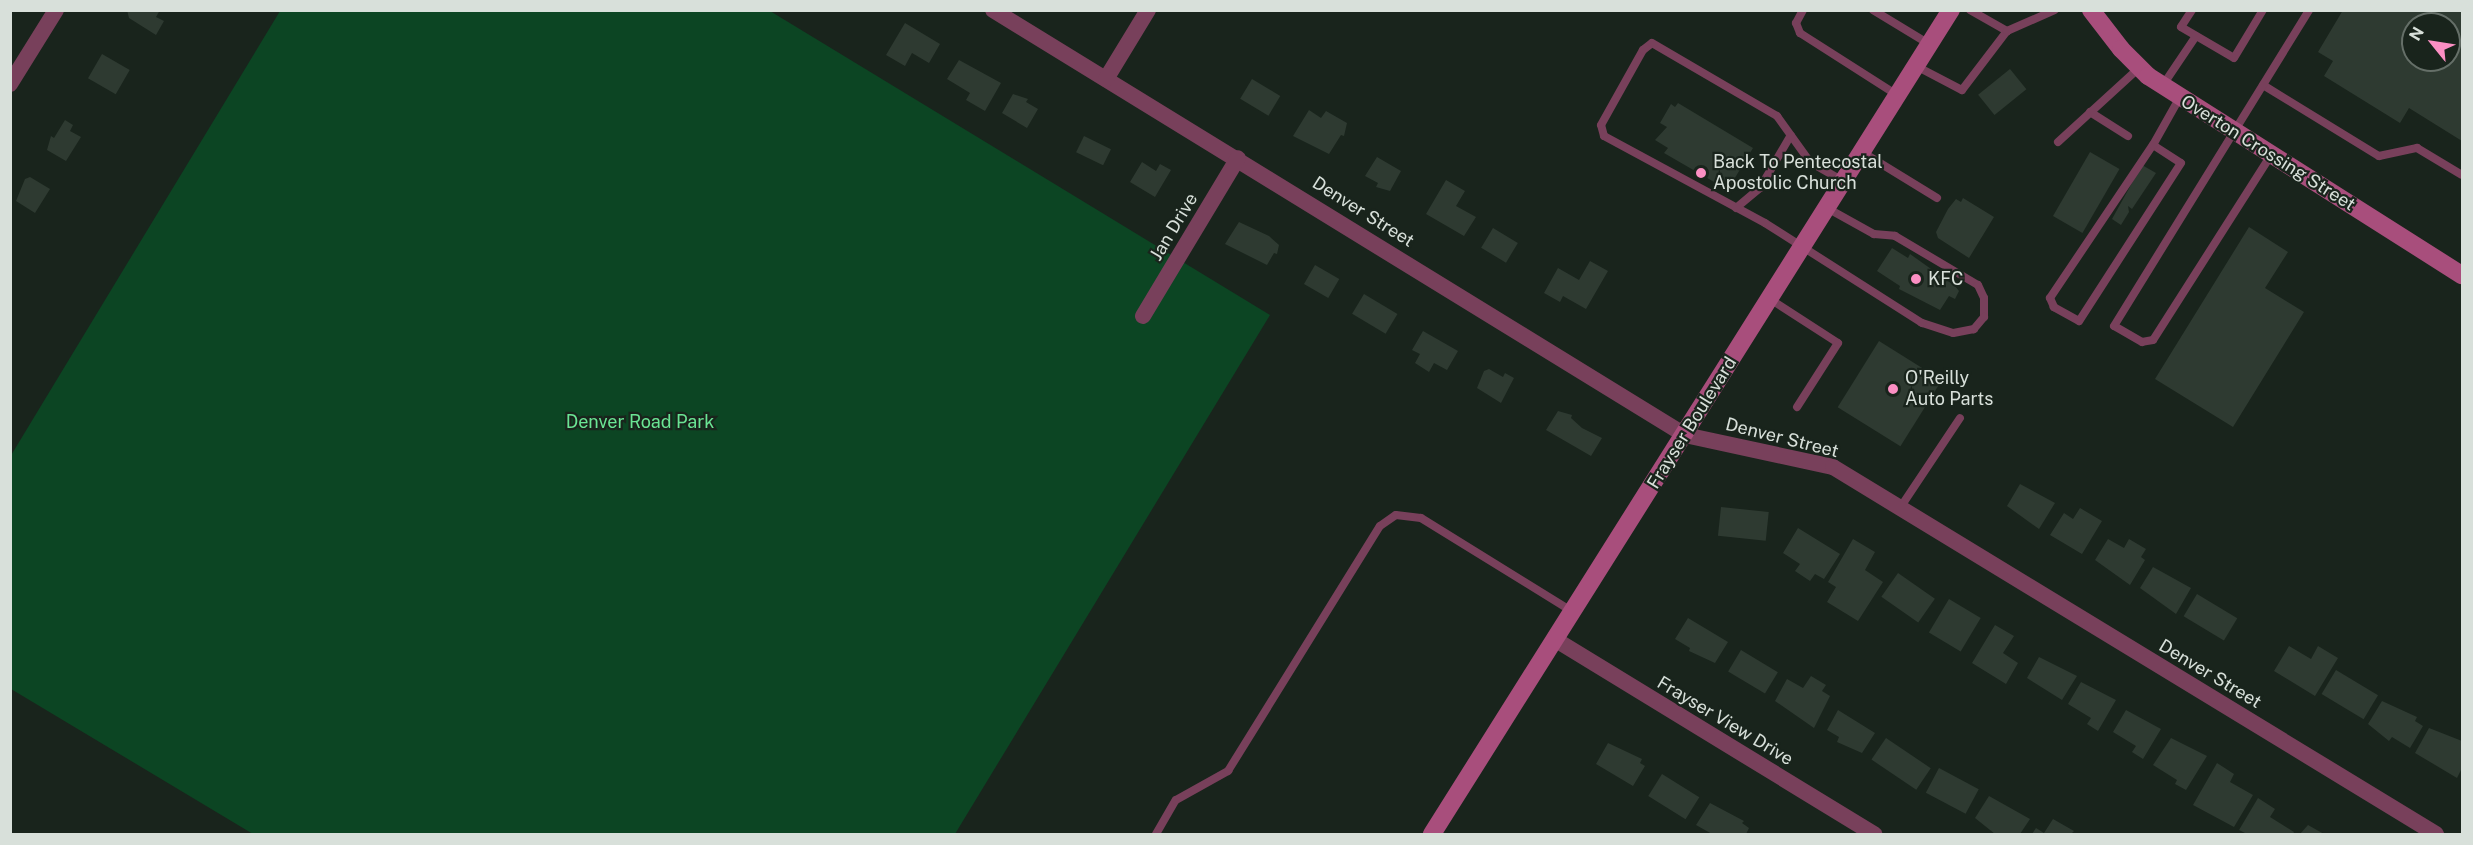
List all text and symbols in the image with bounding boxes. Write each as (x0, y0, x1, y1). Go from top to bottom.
north arrow (2401, 12, 2461, 72)
text: N (2405, 24, 2428, 44)
street label: Overton Crossing Street (2177, 90, 2359, 216)
place label: Back To Pentecostal Apostolic Church (1713, 152, 1883, 195)
marker: Back To Pentecostal Apostolic Church (1694, 166, 1708, 180)
street label: Denver Street (1308, 172, 1418, 252)
street label: Jan Drive (1145, 189, 1203, 265)
place label: KFC (1928, 268, 1963, 290)
marker: KFC (1909, 272, 1923, 286)
street label: Frayser Boulevard (1643, 353, 1741, 493)
place label: O'Reilly Auto Parts (1905, 368, 1993, 410)
marker: O'Reilly Auto Parts (1886, 382, 1900, 396)
park label: Denver Road Park (566, 411, 714, 433)
street label: Denver Street (1723, 414, 1841, 462)
street label: Denver Street (2155, 635, 2265, 713)
street label: Frayser View Drive (1653, 672, 1797, 770)

